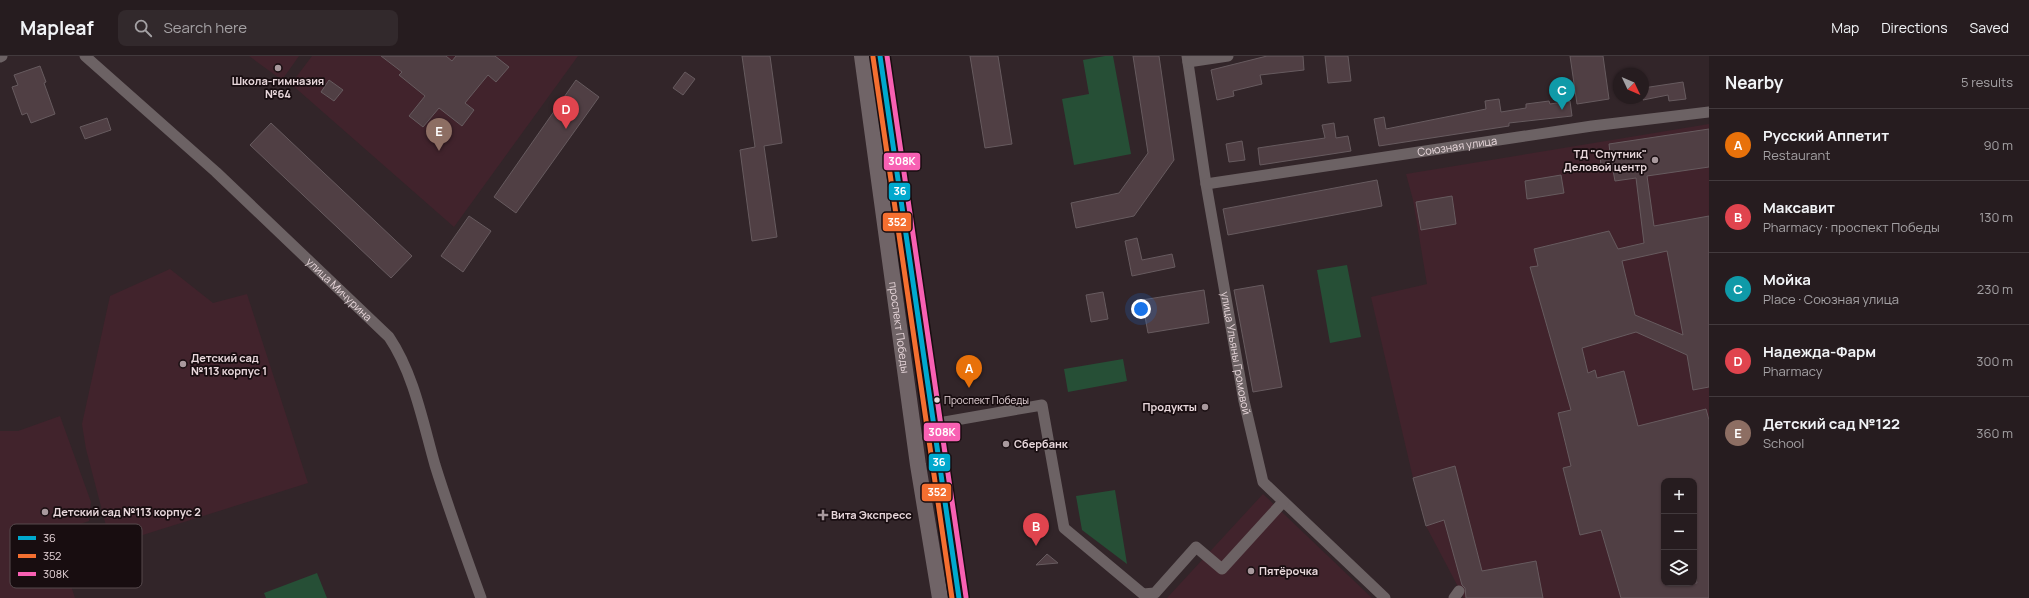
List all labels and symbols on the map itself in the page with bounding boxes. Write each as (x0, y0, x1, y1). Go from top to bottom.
marker: Школа-гимназия №64 (273, 63, 283, 73)
north arrow (1613, 68, 1649, 104)
place label: Школа-гимназия №64 (232, 73, 324, 101)
pin: C (1549, 77, 1575, 110)
pin: D (553, 96, 579, 129)
pin: E (426, 118, 452, 151)
street label: Союзная улица (1416, 132, 1498, 159)
place label: ТД "Спутник" Деловой центр (1564, 146, 1647, 174)
line badge: 308К (883, 152, 921, 171)
text: 308К (888, 153, 917, 168)
marker: ТД "Спутник" Деловой центр (1650, 155, 1660, 165)
line badge: 36 (888, 182, 911, 201)
text: 36 (893, 183, 907, 198)
line badge: 352 (882, 212, 912, 232)
text: 352 (887, 214, 907, 229)
street label: улица Мичурина (303, 254, 376, 324)
street label: проспект Победы (886, 281, 913, 374)
street label: улица Ульяны Громовой (1218, 290, 1255, 416)
your location (1131, 299, 1151, 319)
place label: Детский сад №113 корпус 1 (191, 350, 267, 378)
pin: A (956, 355, 982, 388)
marker: Детский сад №113 корпус 1 (178, 359, 188, 369)
place label: Проспект Победы (944, 393, 1029, 407)
marker: Проспект Победы (932, 395, 942, 405)
place label: Продукты (1142, 399, 1197, 414)
marker: Продукты (1200, 402, 1210, 412)
line badge: 308К (923, 422, 961, 442)
text: 308К (928, 424, 957, 439)
place label: Сбербанк (1014, 436, 1069, 451)
marker: Сбербанк (1001, 439, 1011, 449)
line badge: 36 (928, 453, 951, 472)
text: 36 (932, 454, 946, 469)
line badge: 352 (921, 483, 952, 502)
text: 352 (927, 484, 947, 499)
place label: Детский сад №113 корпус 2 (53, 504, 201, 519)
marker: Детский сад №113 корпус 2 (40, 507, 50, 517)
place label: Вита Экспресс (831, 507, 912, 522)
marker: Вита Экспресс (818, 510, 828, 520)
pin: B (1023, 513, 1049, 546)
legend (10, 524, 142, 588)
text: 36 (43, 530, 56, 545)
text: 352 (43, 548, 61, 563)
place label: Пятёрочка (1259, 563, 1318, 578)
text: 308К (43, 566, 69, 581)
marker: Пятёрочка (1246, 566, 1256, 576)

